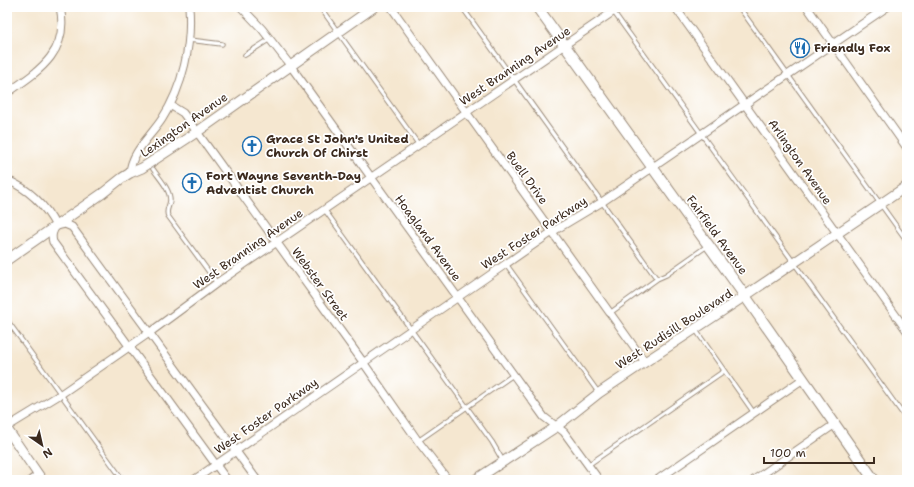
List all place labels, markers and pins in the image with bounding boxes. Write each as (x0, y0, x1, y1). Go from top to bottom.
restaurant icon: Friendly Fox (789, 37, 811, 59)
place label: Friendly Fox (814, 40, 891, 56)
place label: Grace St John's United Church Of Chirst (266, 131, 409, 161)
church icon: Grace St John's United Church Of Chirst (241, 135, 263, 157)
place label: Fort Wayne Seventh-Day Adventist Church (206, 168, 361, 198)
church icon: Fort Wayne Seventh-Day Adventist Church (181, 172, 203, 194)

